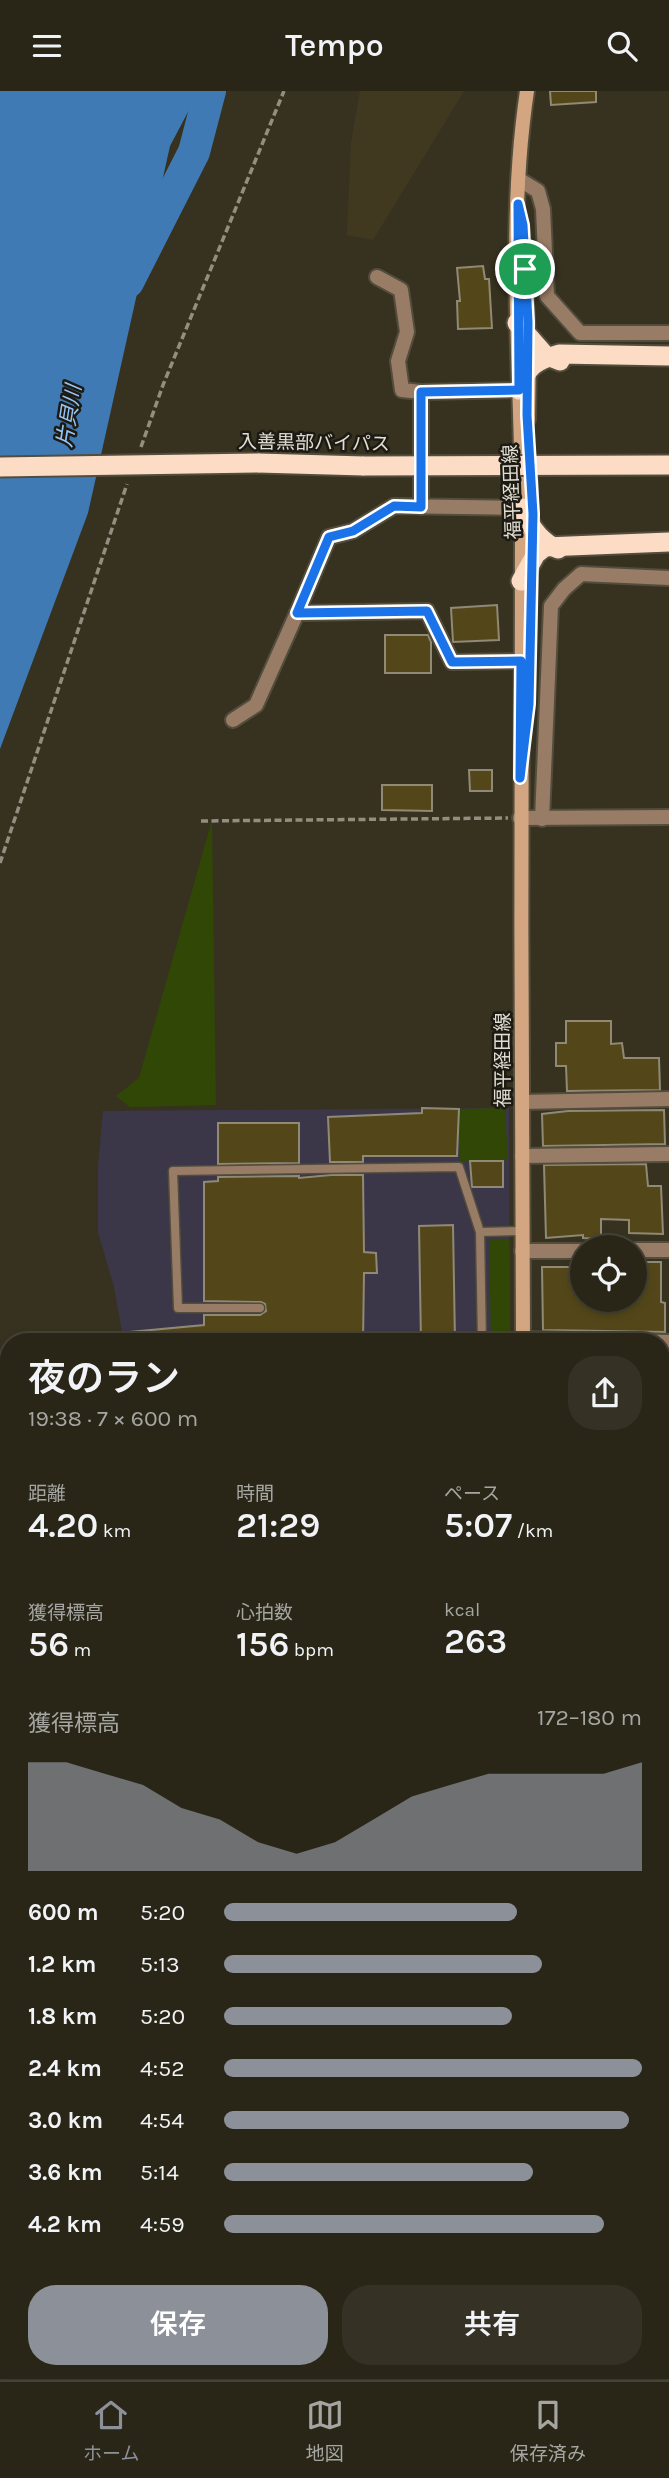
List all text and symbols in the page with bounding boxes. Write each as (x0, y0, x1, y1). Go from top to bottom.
icon: menu (28, 27, 66, 65)
text: Tempo (285, 27, 384, 64)
icon: search (603, 27, 641, 65)
pin (495, 239, 555, 299)
icon: arrive (506, 250, 544, 288)
water label: 片貝川 (52, 381, 86, 449)
street label: 入善黒部バイパス (238, 431, 390, 455)
street label: 福平経田線 (499, 444, 525, 540)
street label: 福平経田線 (492, 1012, 514, 1108)
map controls (570, 1235, 647, 1312)
button: locate (570, 1235, 647, 1312)
text: 夜のラン (28, 1356, 180, 1401)
button: share (568, 1356, 642, 1430)
text: 19:38 · 7 × 600 m (28, 1405, 198, 1432)
text: 距離 (28, 1483, 66, 1505)
text: 時間 (236, 1483, 274, 1505)
text: ペース (444, 1483, 500, 1505)
text: 4.20 (28, 1505, 98, 1546)
text: 21:29 (236, 1505, 320, 1546)
text: 5:07 (444, 1505, 512, 1546)
text: km (98, 1520, 131, 1542)
text: /km (512, 1520, 553, 1542)
text: kcal (444, 1599, 480, 1621)
text: 獲得標高 (28, 1602, 104, 1624)
text: 心拍数 (236, 1602, 293, 1624)
text: 263 (444, 1621, 507, 1662)
text: 56 (28, 1624, 69, 1665)
text: 156 (236, 1624, 289, 1665)
text: m (69, 1639, 91, 1661)
text: bpm (289, 1639, 334, 1661)
text: 172–180 m (537, 1704, 642, 1731)
text: 獲得標高 (28, 1710, 120, 1737)
text: 600 m (28, 1899, 99, 1926)
text: 5:20 (140, 1899, 185, 1926)
text: 1.2 km (28, 1951, 96, 1978)
text: 5:13 (140, 1951, 179, 1978)
text: 1.8 km (28, 2003, 97, 2030)
text: 5:20 (140, 2003, 185, 2030)
text: 2.4 km (28, 2055, 102, 2082)
text: 4:52 (140, 2055, 184, 2082)
text: 3.0 km (28, 2107, 103, 2134)
text: 4:54 (140, 2107, 184, 2134)
text: 3.6 km (28, 2159, 102, 2186)
text: 5:14 (140, 2159, 179, 2186)
text: 4.2 km (28, 2211, 102, 2238)
text: 4:59 (140, 2211, 184, 2238)
button: 保存 (28, 2285, 328, 2365)
button: 共有 (342, 2285, 642, 2365)
tab: ホーム (83, 2396, 140, 2465)
tab: 地図 (306, 2396, 344, 2465)
tab: 保存済み (510, 2396, 586, 2465)

